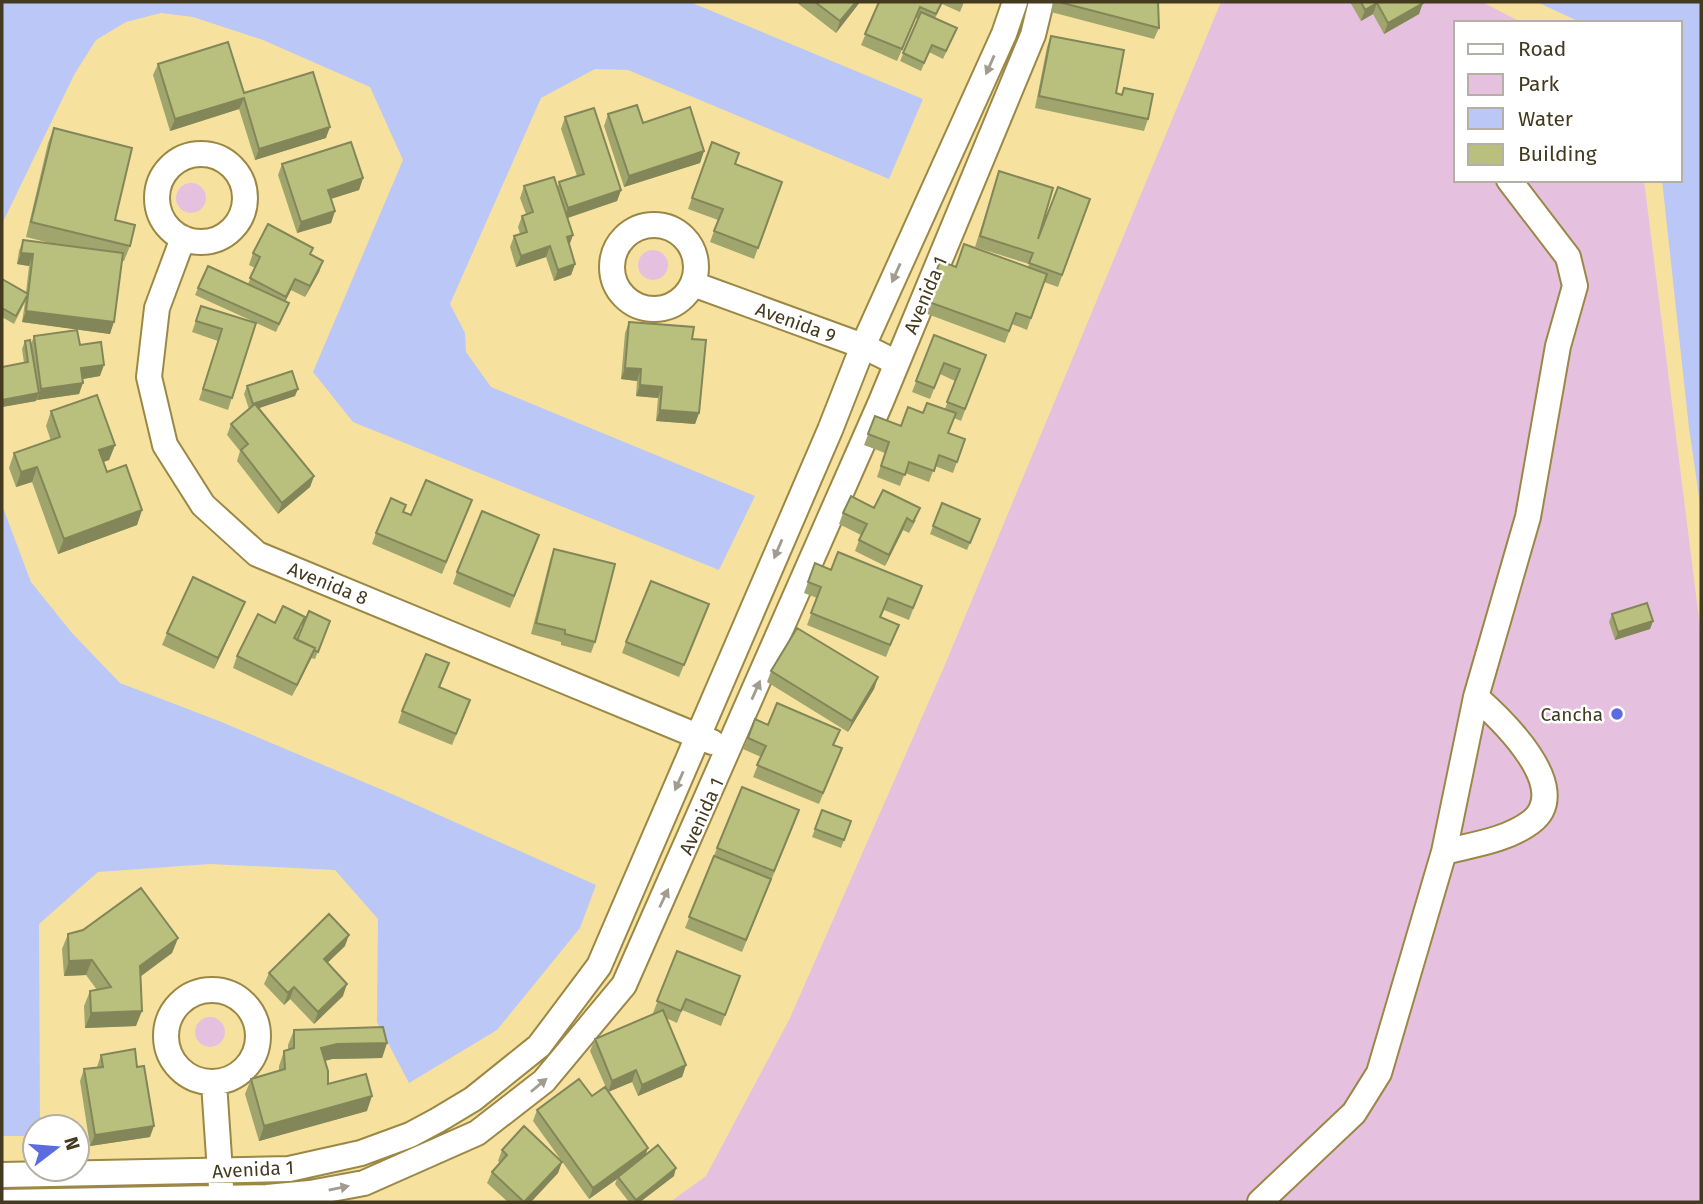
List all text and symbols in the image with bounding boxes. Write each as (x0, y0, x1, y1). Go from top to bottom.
legend (1454, 21, 1682, 182)
text: Road (1518, 36, 1566, 62)
one-way arrow (984, 55, 996, 75)
text: Park (1518, 71, 1560, 97)
text: Water (1518, 106, 1573, 132)
text: Building (1518, 141, 1597, 167)
street label: Avenida 1 (899, 253, 952, 337)
one-way arrow (890, 262, 901, 283)
street label: Avenida 9 (753, 297, 839, 348)
one-way arrow (772, 539, 783, 560)
street label: Avenida 8 (284, 557, 371, 610)
one-way arrow (751, 679, 762, 700)
place label: Cancha (1541, 703, 1603, 726)
marker: Cancha (1609, 706, 1625, 722)
one-way arrow (673, 771, 685, 791)
street label: Avenida 1 (674, 774, 729, 858)
one-way arrow (659, 887, 670, 908)
one-way arrow (530, 1078, 547, 1093)
north arrow (21, 1113, 91, 1183)
text: N (59, 1134, 85, 1153)
street label: Avenida 1 (211, 1156, 295, 1183)
one-way arrow (328, 1182, 350, 1193)

